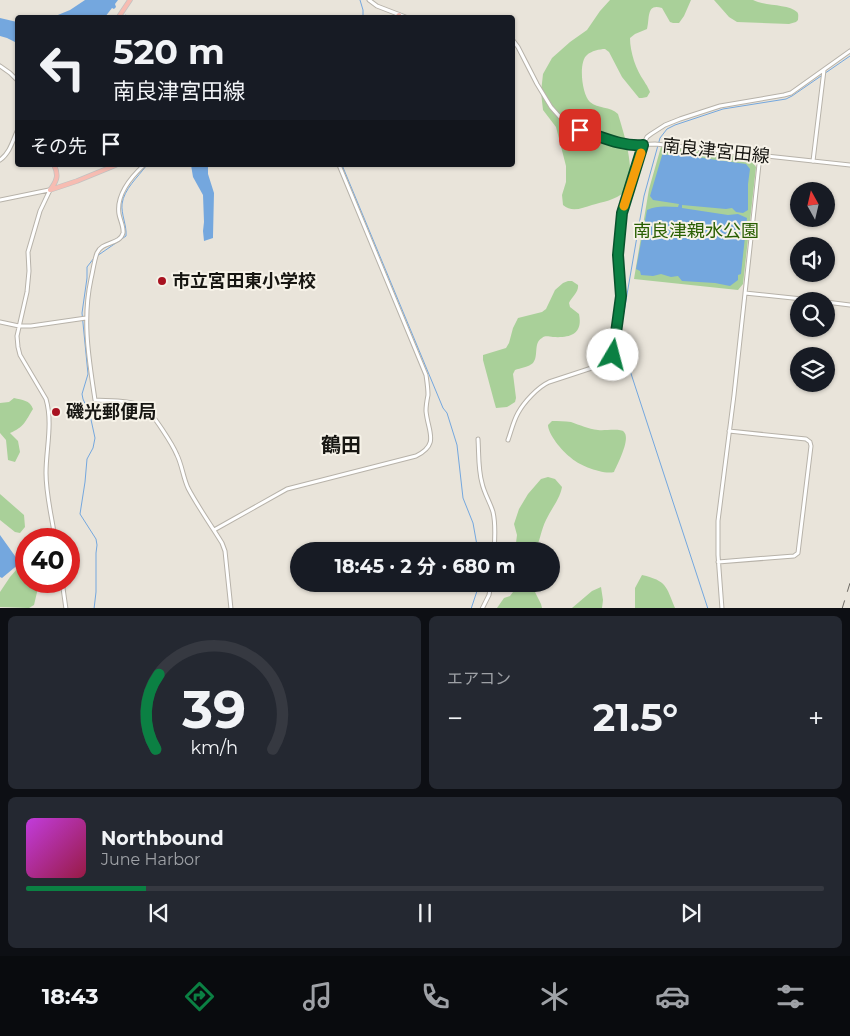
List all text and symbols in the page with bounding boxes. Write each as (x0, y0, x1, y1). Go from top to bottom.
text: 520 m (113, 30, 225, 73)
icon: left (30, 35, 95, 100)
text: 南良津宮田線 (113, 78, 245, 105)
pin (559, 109, 601, 151)
icon: arrive (566, 116, 594, 144)
icon: arrive (97, 130, 125, 158)
street label: 南良津宮田線 (661, 134, 771, 168)
text: その先 (30, 135, 87, 158)
north arrow (790, 182, 835, 228)
map controls (790, 182, 835, 392)
park label: 南良津親水公園 (633, 220, 759, 242)
button: sound (790, 237, 835, 282)
place label: 市立宮田東小学校 (172, 270, 316, 292)
marker: 市立宮田東小学校 (156, 275, 168, 287)
button: search (790, 292, 835, 337)
position arrow (586, 328, 638, 380)
button: layers (790, 347, 835, 392)
place label: 磯光郵便局 (66, 401, 156, 423)
marker: 磯光郵便局 (50, 406, 62, 418)
district label: 鶴田 (321, 433, 361, 457)
speed limit sign: 40 (15, 528, 80, 593)
text: 18:45 · 2 分 · 680 m (335, 555, 515, 578)
text: エアコン (447, 669, 511, 688)
text: 39 (182, 678, 246, 741)
text: 21.5° (593, 694, 678, 741)
text: − (447, 701, 463, 735)
text: + (808, 701, 824, 735)
text: km/h (191, 737, 238, 758)
text: Northbound (101, 827, 224, 850)
text: June Harbor (101, 850, 200, 869)
icon: previous (145, 899, 173, 927)
icon: pause (411, 899, 439, 927)
icon: next (677, 899, 705, 927)
icon: directions (182, 979, 217, 1014)
icon: music (300, 979, 335, 1014)
icon: phone (418, 979, 453, 1014)
icon: climate (537, 979, 572, 1014)
icon: car (655, 979, 690, 1014)
icon: filters (773, 979, 808, 1014)
text: 18:43 (42, 983, 99, 1010)

